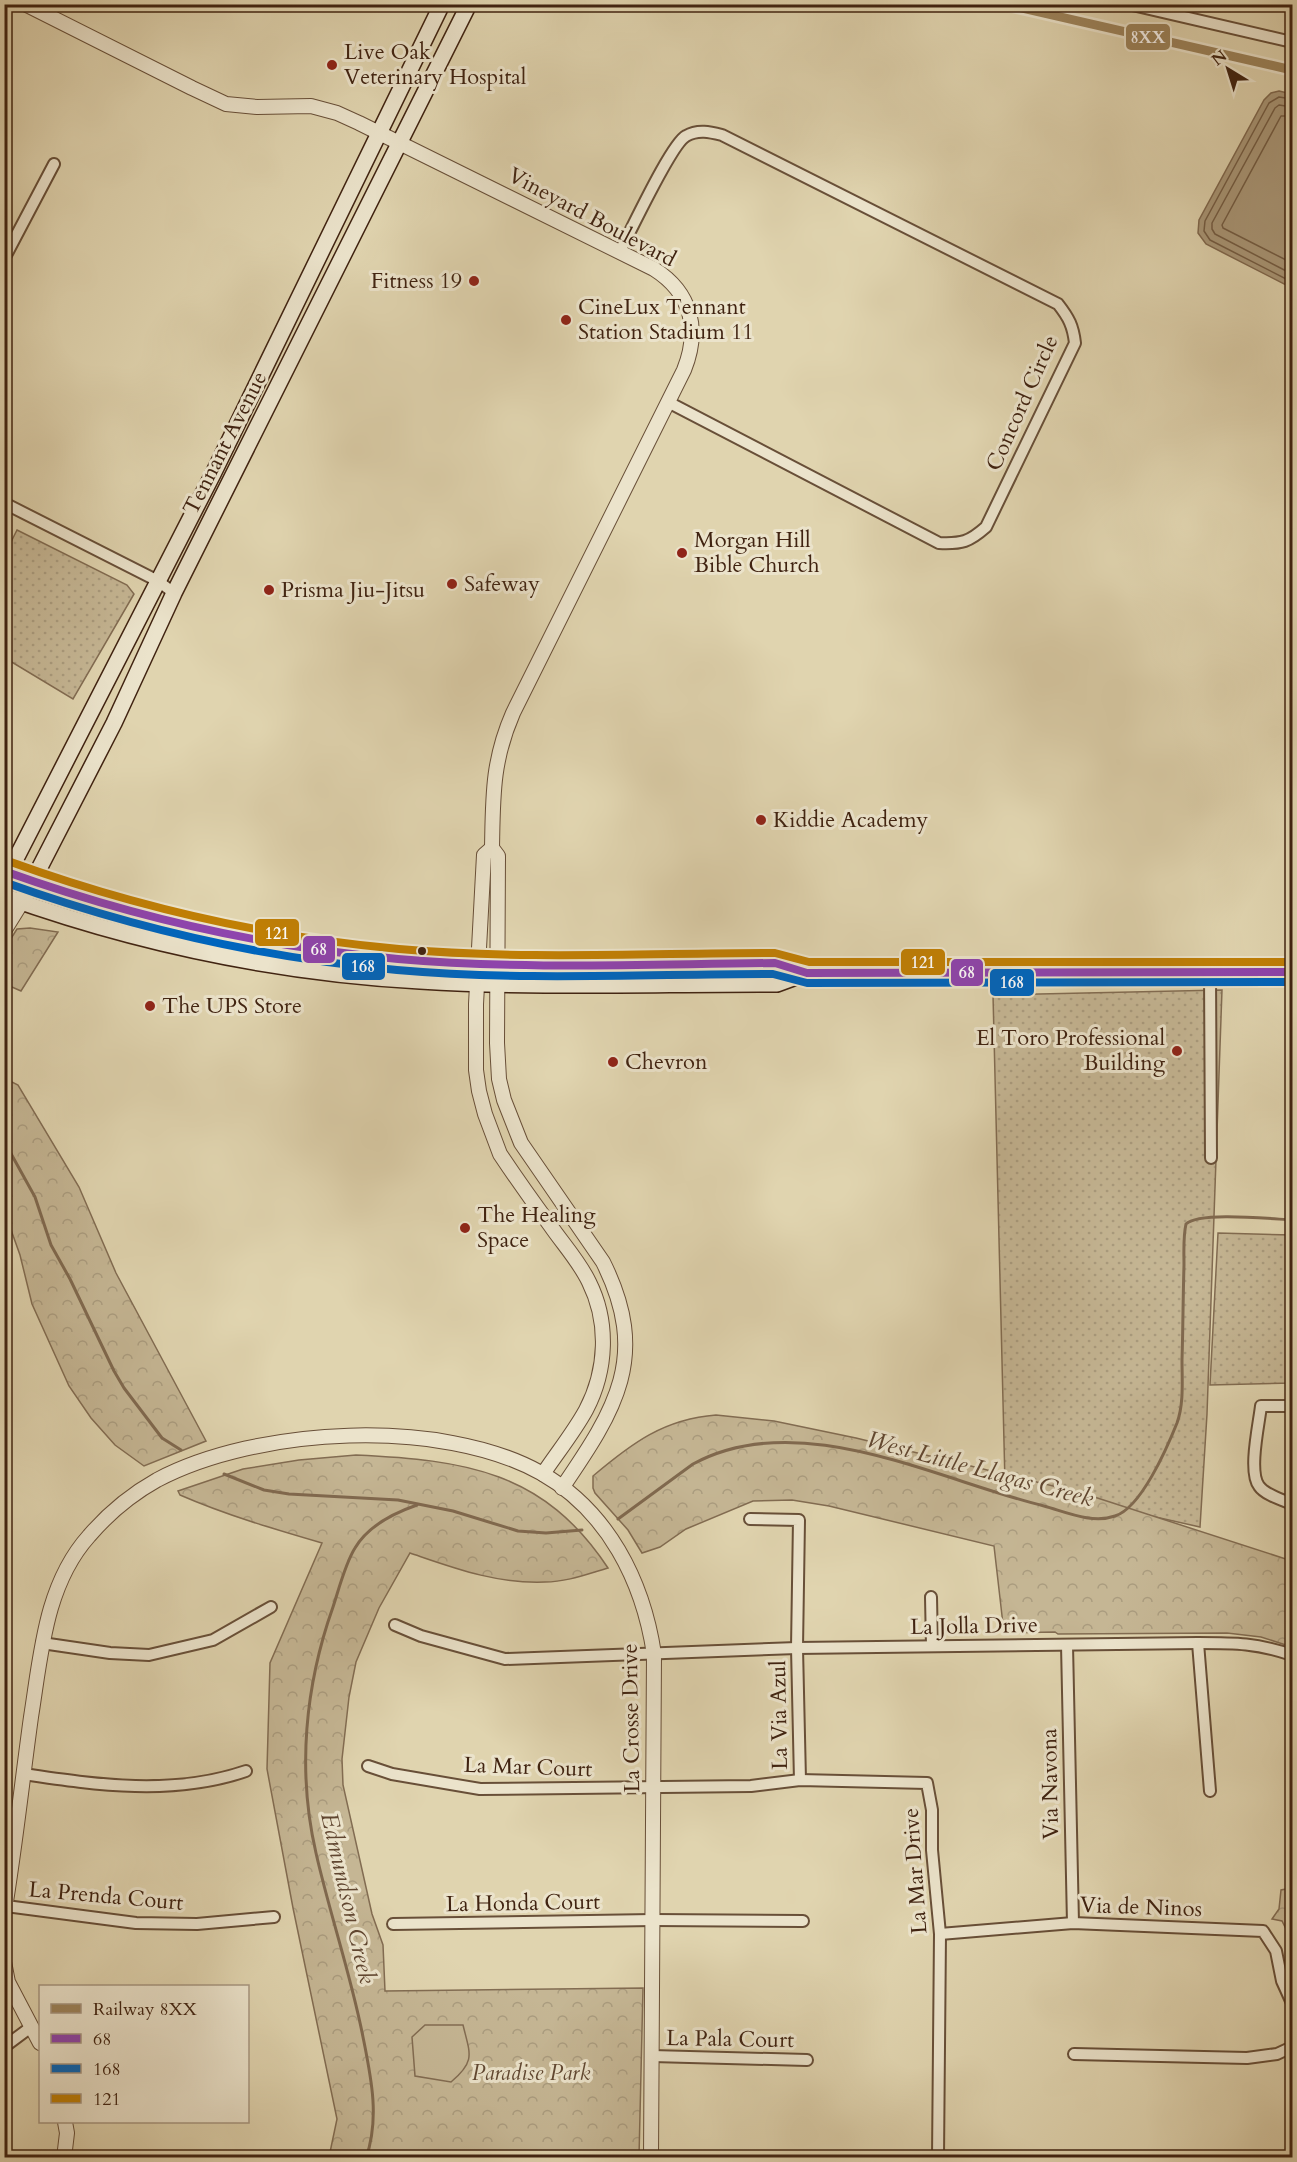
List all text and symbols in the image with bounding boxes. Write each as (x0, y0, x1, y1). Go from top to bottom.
line badge: 8XX (1125, 23, 1171, 51)
text: 8XX (1130, 27, 1166, 49)
place label: Live Oak Veterinary Hospital (344, 37, 527, 92)
north arrow (1198, 39, 1258, 99)
text: N (1207, 45, 1232, 71)
marker: Live Oak Veterinary Hospital (325, 58, 339, 72)
street label: Vineyard Boulevard (503, 160, 682, 274)
place label: Fitness 19 (371, 266, 462, 296)
marker: Fitness 19 (467, 274, 481, 288)
place label: CineLux Tennant Station Stadium 11 (578, 292, 753, 347)
marker: CineLux Tennant Station Stadium 11 (559, 313, 573, 327)
street label: Concord Circle (979, 330, 1065, 476)
street label: Tennant Avenue (176, 366, 274, 520)
place label: Morgan Hill Bible Church (694, 525, 820, 580)
marker: Morgan Hill Bible Church (675, 546, 689, 560)
place label: Safeway (464, 569, 540, 599)
place label: Prisma Jiu-Jitsu (281, 575, 425, 605)
marker: Safeway (445, 577, 459, 591)
marker: Prisma Jiu-Jitsu (262, 583, 276, 597)
place label: Kiddie Academy (773, 805, 929, 835)
marker: Kiddie Academy (754, 813, 768, 827)
line badge: 121 (254, 918, 300, 947)
text: 121 (265, 923, 289, 945)
line badge: 68 (302, 935, 336, 964)
text: 68 (311, 939, 327, 961)
unlabelled marker (416, 945, 428, 957)
line badge: 121 (900, 948, 946, 976)
line badge: 168 (341, 952, 386, 981)
text: 121 (911, 952, 935, 974)
text: 168 (351, 956, 375, 978)
line badge: 68 (950, 958, 984, 987)
text: 68 (959, 962, 975, 984)
line badge: 168 (989, 968, 1035, 997)
text: 168 (1000, 972, 1024, 994)
place label: The UPS Store (162, 991, 302, 1021)
marker: The UPS Store (143, 999, 157, 1013)
place label: El Toro Professional Building (976, 1023, 1166, 1078)
marker: El Toro Professional Building (1170, 1044, 1184, 1058)
place label: Chevron (625, 1047, 708, 1077)
marker: Chevron (606, 1055, 620, 1069)
place label: The Healing Space (477, 1200, 596, 1255)
marker: The Healing Space (458, 1221, 472, 1235)
water label: West Little Llagas Creek (863, 1423, 1097, 1515)
street label: La Jolla Drive (910, 1610, 1038, 1642)
street label: La Crosse Drive (615, 1643, 647, 1793)
street label: La Via Azul (763, 1660, 795, 1770)
street label: Via Navona (1034, 1728, 1066, 1840)
street label: La Mar Court (463, 1750, 593, 1784)
street label: La Mar Drive (896, 1807, 934, 1935)
water label: Edmundson Creek (312, 1809, 384, 1987)
street label: La Prenda Court (27, 1874, 185, 1918)
street label: La Honda Court (446, 1887, 600, 1919)
street label: Via de Ninos (1079, 1890, 1203, 1924)
legend (39, 1985, 249, 2123)
text: Railway 8XX (93, 1997, 198, 2022)
street label: La Pala Court (666, 2023, 794, 2055)
text: 68 (93, 2027, 111, 2052)
text: 168 (93, 2057, 121, 2082)
park label: Paradise Park (472, 2058, 590, 2088)
text: 121 (93, 2087, 121, 2112)

